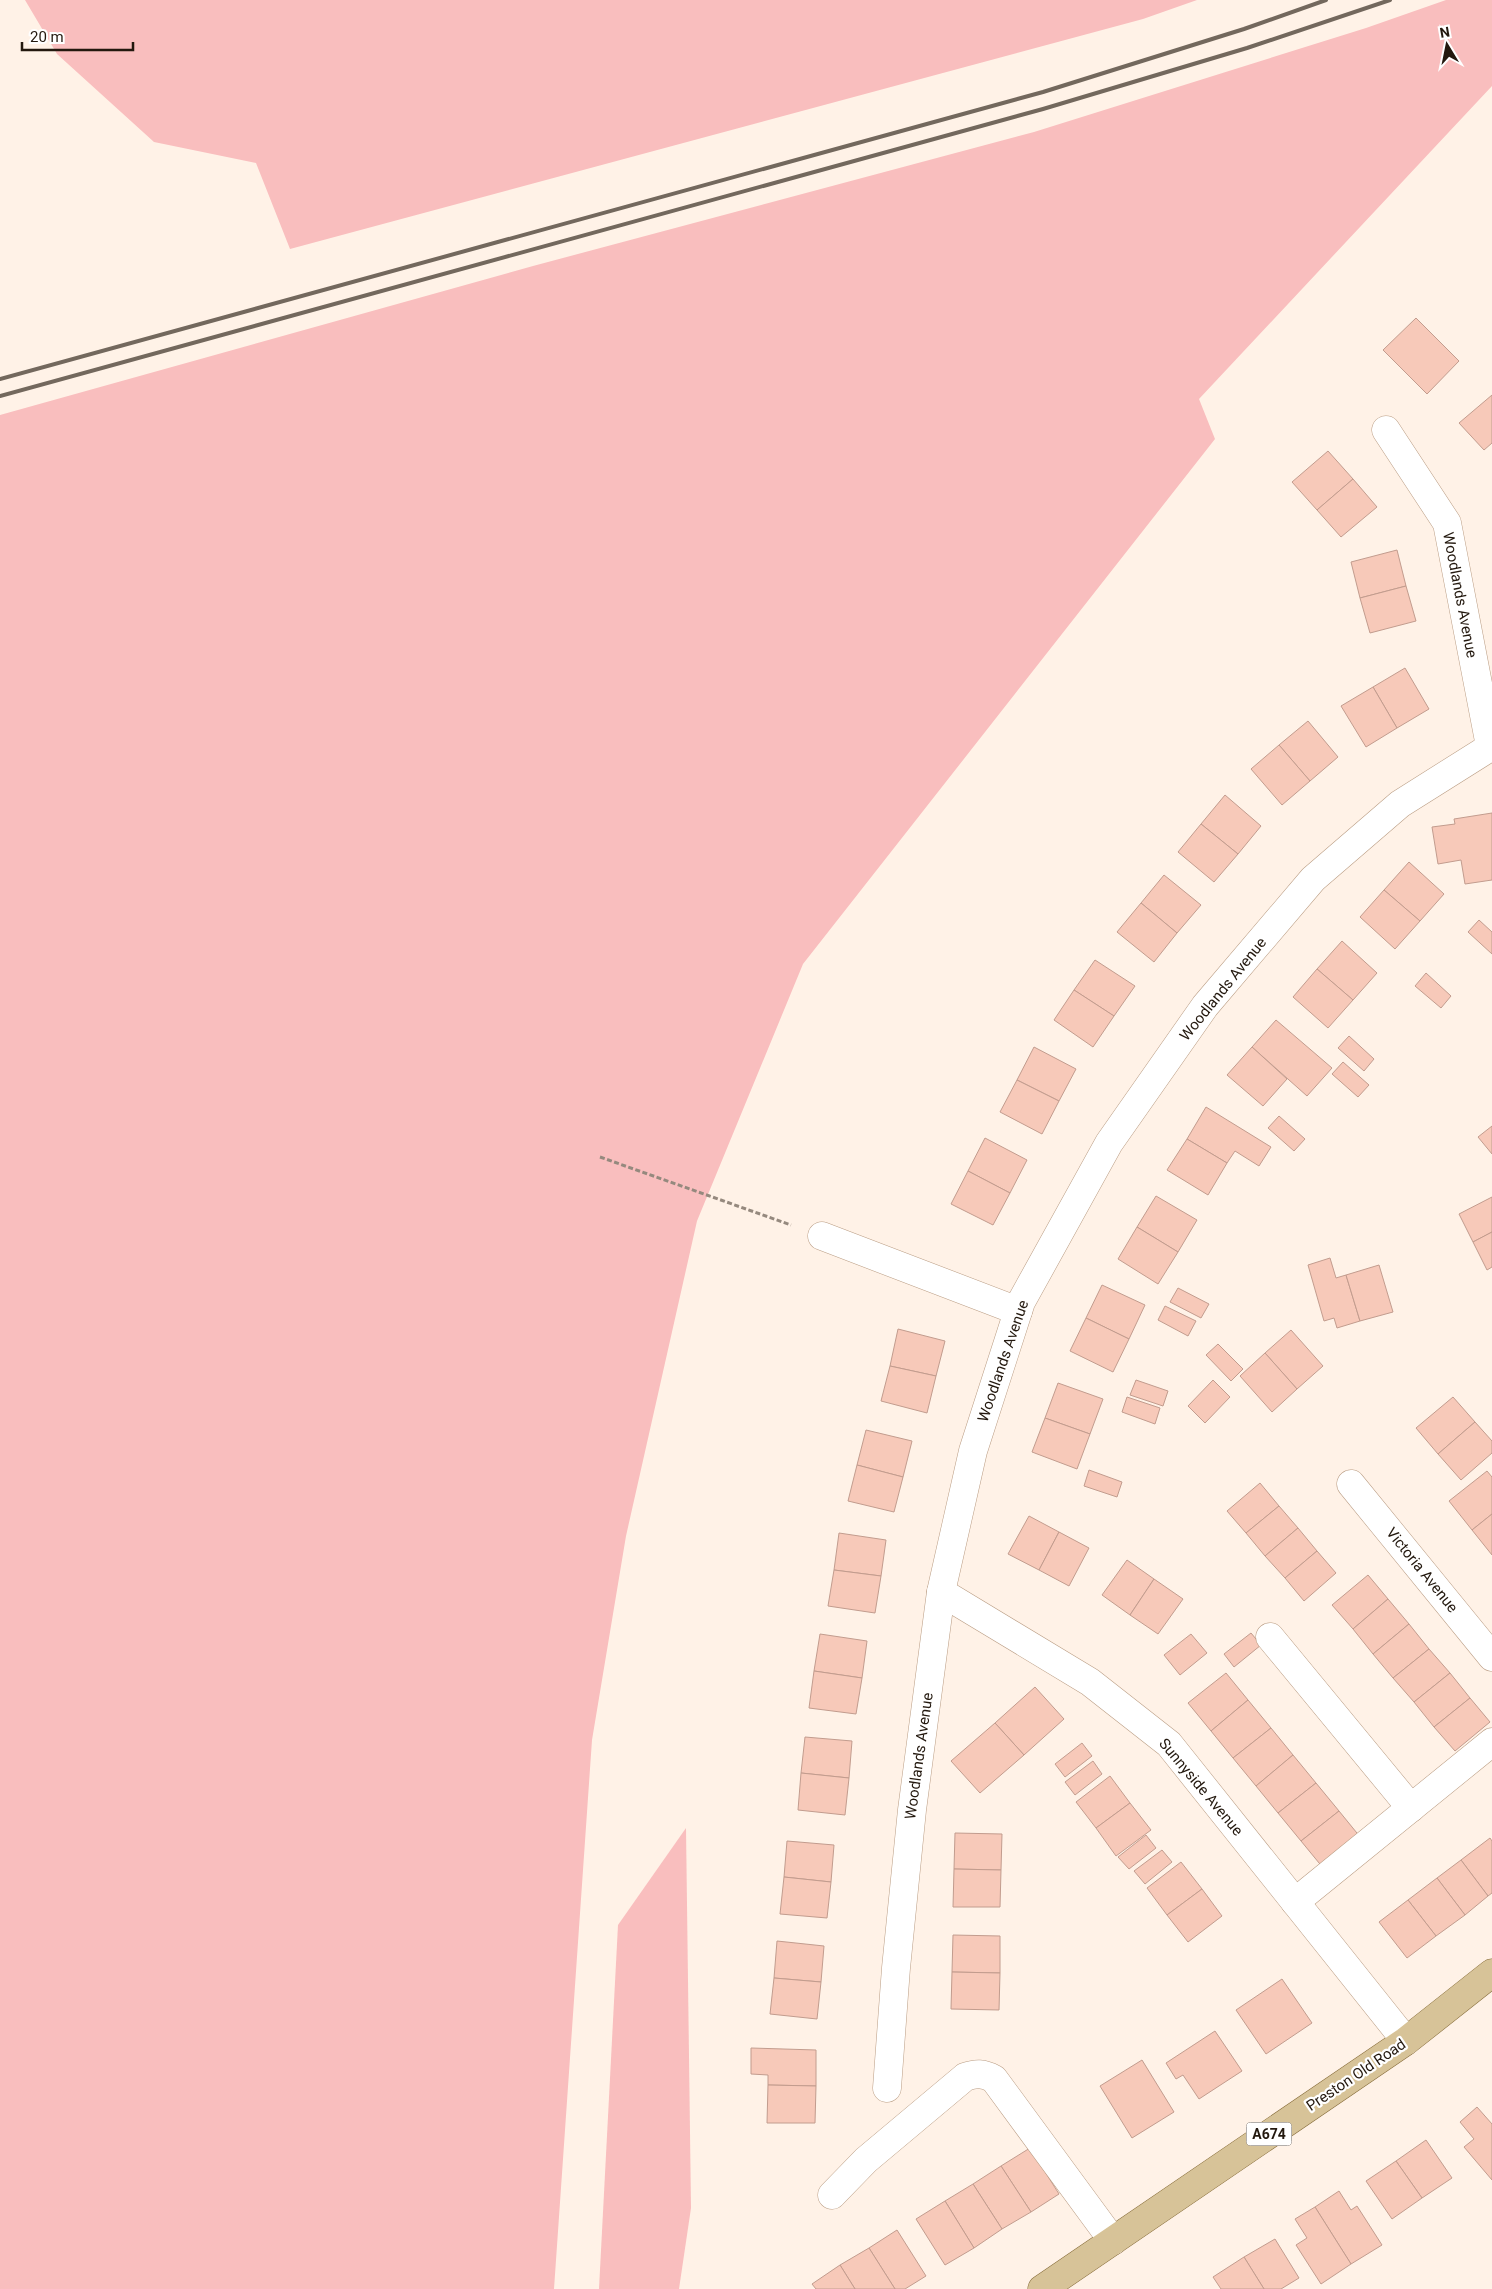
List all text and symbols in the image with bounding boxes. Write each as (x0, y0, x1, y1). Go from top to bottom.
scale bar (22, 20, 134, 52)
north arrow (1422, 20, 1472, 70)
text: N (1438, 23, 1451, 41)
text: 20 m (30, 28, 64, 46)
street label: Woodlands Avenue (1439, 531, 1481, 659)
street label: Woodlands Avenue (1176, 934, 1270, 1044)
street label: Woodlands Avenue (974, 1298, 1032, 1424)
street label: Victoria Avenue (1382, 1524, 1462, 1616)
street label: Woodlands Avenue (901, 1691, 937, 1820)
street label: Sunnyside Avenue (1155, 1735, 1247, 1839)
street label: Preston Old Road (1303, 2035, 1409, 2115)
road number: A674 (1246, 2122, 1292, 2146)

